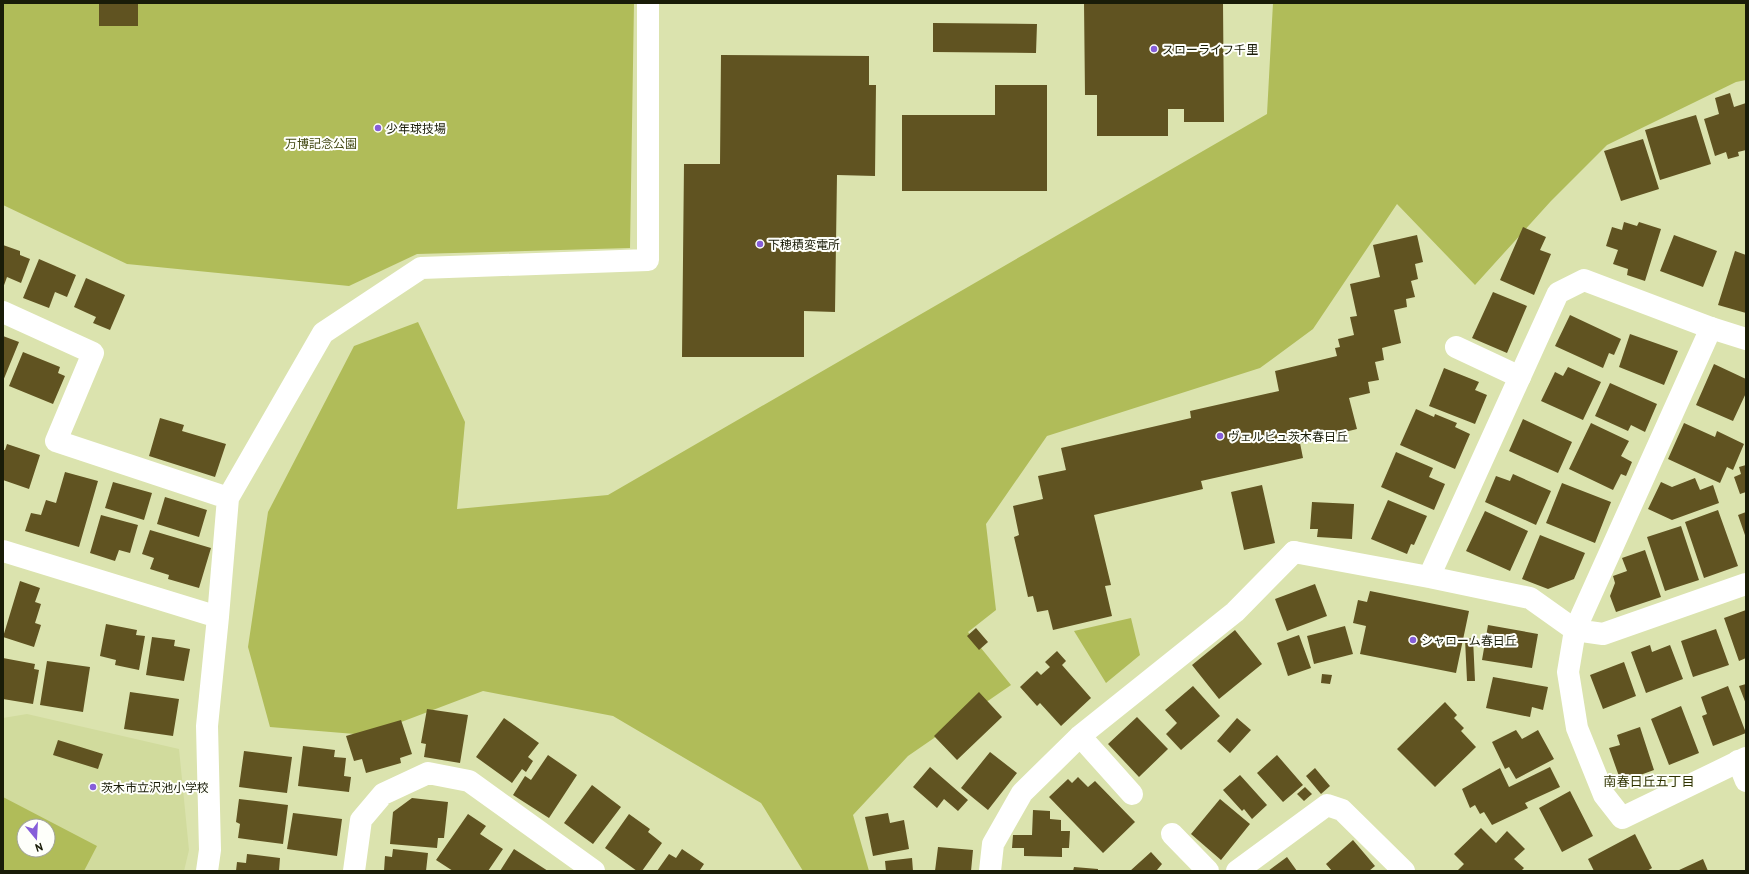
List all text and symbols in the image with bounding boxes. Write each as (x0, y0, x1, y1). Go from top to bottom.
place label: スローライフ千里 (1162, 42, 1258, 57)
marker: スローライフ千里 (1149, 44, 1159, 54)
place label: 少年球技場 (386, 121, 446, 136)
marker: 少年球技場 (373, 123, 383, 133)
park label: 万博記念公園 (285, 136, 357, 151)
place label: 下穂積変電所 (768, 237, 840, 252)
marker: 下穂積変電所 (755, 239, 765, 249)
place label: ヴェルビュ茨木春日丘 (1228, 429, 1348, 444)
marker: ヴェルビュ茨木春日丘 (1215, 431, 1225, 441)
place label: シャローム春日丘 (1421, 633, 1517, 648)
marker: シャローム春日丘 (1408, 635, 1418, 645)
district label: 南春日丘五丁目 (1603, 773, 1695, 790)
place label: 茨木市立沢池小学校 (101, 780, 209, 795)
marker: 茨木市立沢池小学校 (88, 782, 98, 792)
north arrow (16, 818, 56, 858)
text: N (33, 840, 45, 855)

